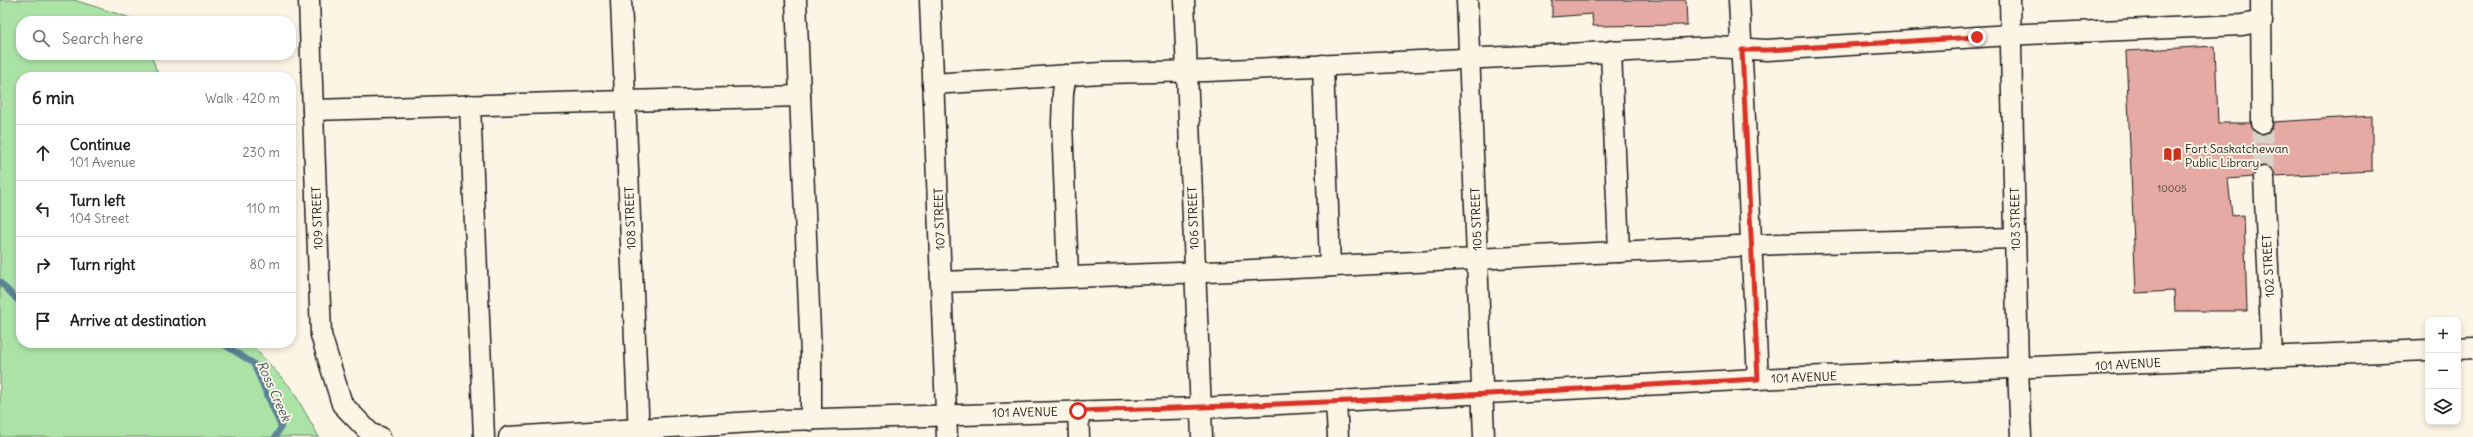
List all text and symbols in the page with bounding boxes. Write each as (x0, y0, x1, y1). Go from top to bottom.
search box (16, 16, 296, 60)
icon: search (30, 27, 52, 49)
route end (1968, 28, 1986, 46)
text: Search here (62, 29, 143, 48)
text: 6 min (32, 87, 74, 109)
text: Walk · 420 m (205, 90, 280, 107)
text: Continue (70, 135, 131, 154)
place label: Fort Saskatchewan Public Library (2185, 141, 2289, 170)
icon: ahead (32, 142, 54, 164)
text: 230 m (242, 144, 280, 161)
library icon: Fort Saskatchewan Public Library (2162, 145, 2182, 165)
text: 101 Avenue (70, 154, 136, 171)
house number: 10005 (2157, 182, 2187, 195)
street label: 109 STREET (308, 186, 326, 250)
street label: 108 STREET (621, 186, 639, 250)
street label: 106 STREET (1184, 186, 1202, 250)
street label: 105 STREET (1467, 187, 1485, 251)
street label: 103 STREET (2007, 187, 2023, 251)
street label: 107 STREET (930, 188, 948, 250)
text: Turn left (70, 191, 125, 210)
icon: left (32, 198, 54, 220)
text: 110 m (247, 200, 280, 217)
text: 104 Street (70, 210, 129, 227)
street label: 102 STREET (2259, 234, 2277, 298)
icon: right (32, 254, 54, 276)
text: Turn right (70, 255, 135, 274)
text: 80 m (249, 256, 280, 273)
icon: arrive (32, 310, 54, 332)
text: Arrive at destination (70, 311, 206, 330)
map controls (2425, 317, 2461, 425)
button: + (2425, 317, 2461, 353)
button: − (2425, 353, 2461, 389)
street label: 101 AVENUE (2095, 355, 2161, 373)
water label: Ross Creek (253, 358, 295, 425)
street label: 101 AVENUE (1771, 368, 1837, 386)
button: layers (2425, 389, 2461, 425)
route start (1069, 402, 1087, 420)
street label: 101 AVENUE (992, 404, 1058, 420)

